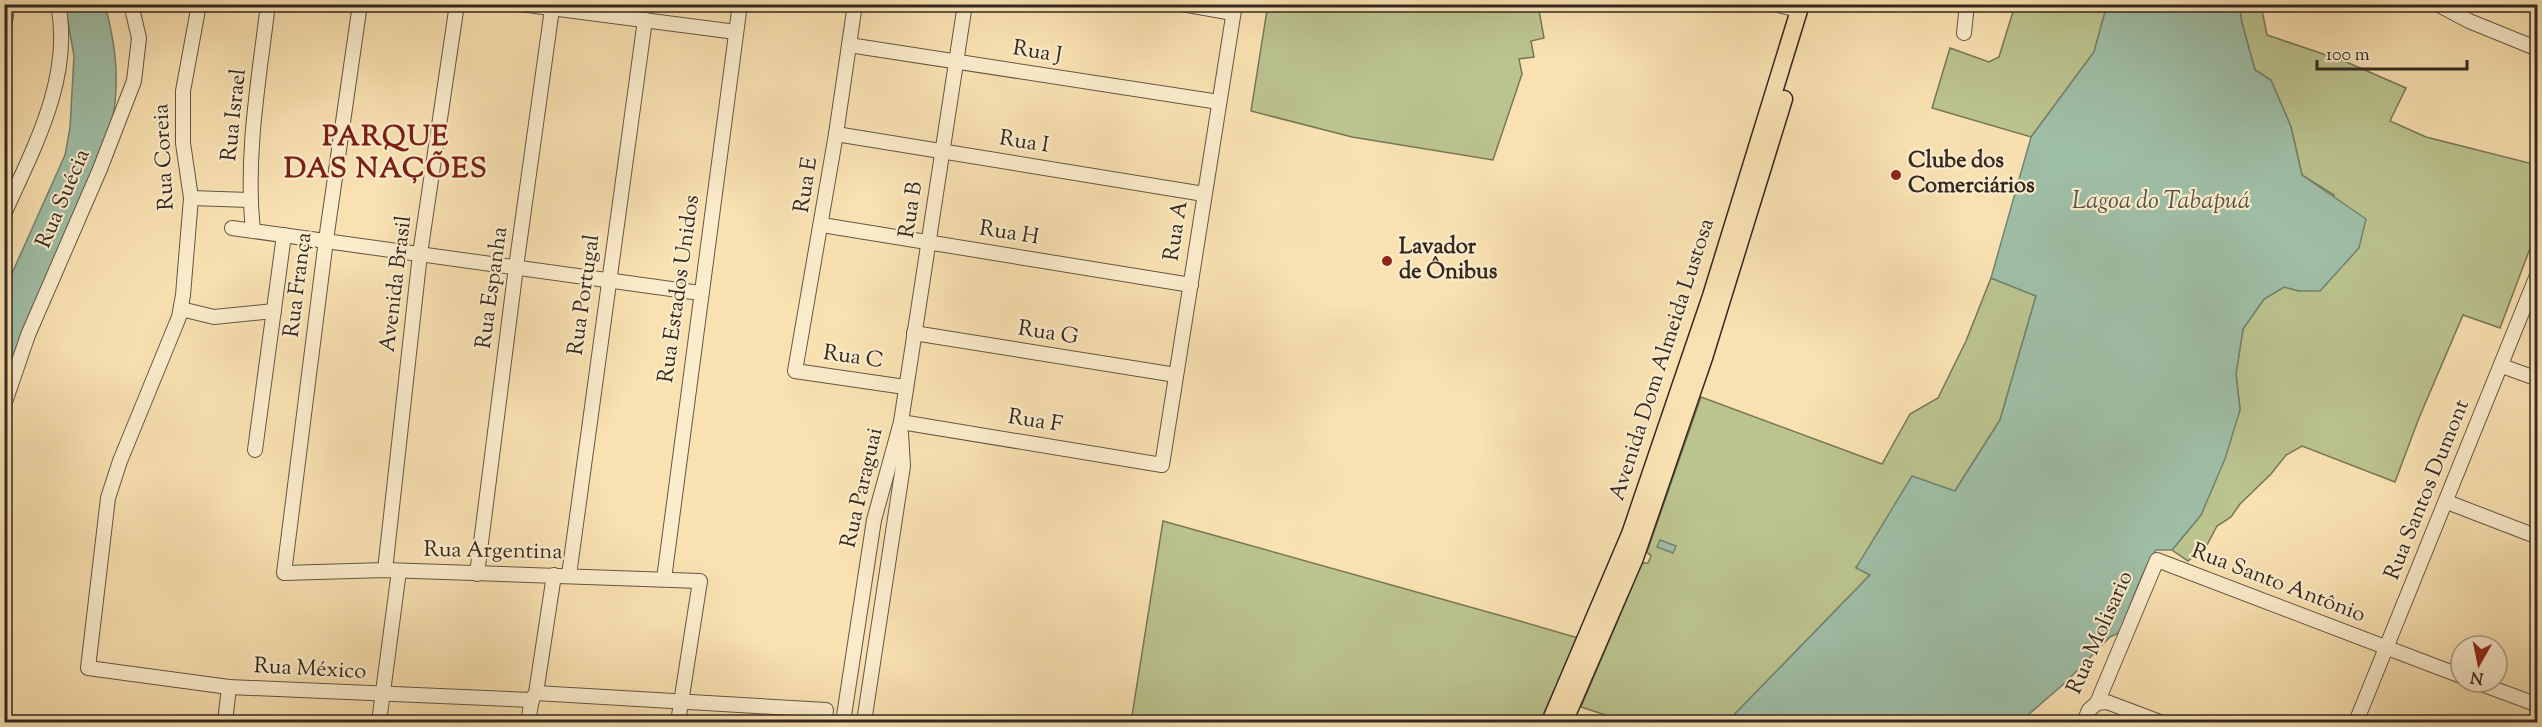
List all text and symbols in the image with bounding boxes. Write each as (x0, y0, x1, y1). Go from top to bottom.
street label: Rua J (1010, 33, 1064, 73)
scale bar (2317, 33, 2467, 71)
text: 100 m (2326, 43, 2370, 69)
street label: Rua Israel (214, 67, 256, 163)
street label: Rua Coreia (146, 103, 184, 211)
district label: PARQUE DAS NAÇÕES (284, 118, 488, 190)
street label: Rua I (997, 123, 1051, 163)
street label: Rua Suécia (29, 144, 99, 254)
place label: Clube dos Comerciários (1908, 146, 2035, 203)
street label: Rua E (787, 155, 827, 215)
marker: Clube dos Comerciários (1889, 168, 1903, 182)
street label: Rua B (892, 179, 932, 240)
water label: Lagoa do Tabapuá (2072, 185, 2250, 219)
street label: Rua Estados Unidos (651, 193, 709, 385)
street label: Rua A (1156, 198, 1198, 263)
street label: Rua H (977, 213, 1041, 255)
street label: Avenida Brasil (373, 214, 421, 354)
street label: Avenida Dom Almeida Lustosa (1602, 215, 1724, 505)
street label: Rua Espanha (469, 225, 517, 351)
street label: Rua França (277, 231, 321, 339)
place label: Lavador de Ônibus (1399, 232, 1498, 289)
street label: Rua Portugal (561, 233, 609, 357)
marker: Lavador de Ônibus (1380, 254, 1394, 268)
street label: Rua G (1016, 313, 1080, 355)
street label: Rua C (821, 338, 885, 378)
street label: Rua Santos Dumont (2377, 395, 2479, 585)
street label: Rua F (1005, 402, 1065, 442)
street label: Rua Paraguai (834, 425, 892, 551)
street label: Rua Argentina (423, 535, 563, 569)
street label: Rua Santo Antônio (2186, 536, 2370, 632)
street label: Rua Molisario (2060, 566, 2142, 700)
north arrow (2449, 634, 2509, 694)
street label: Rua México (253, 651, 367, 689)
text: N (2469, 664, 2485, 689)

